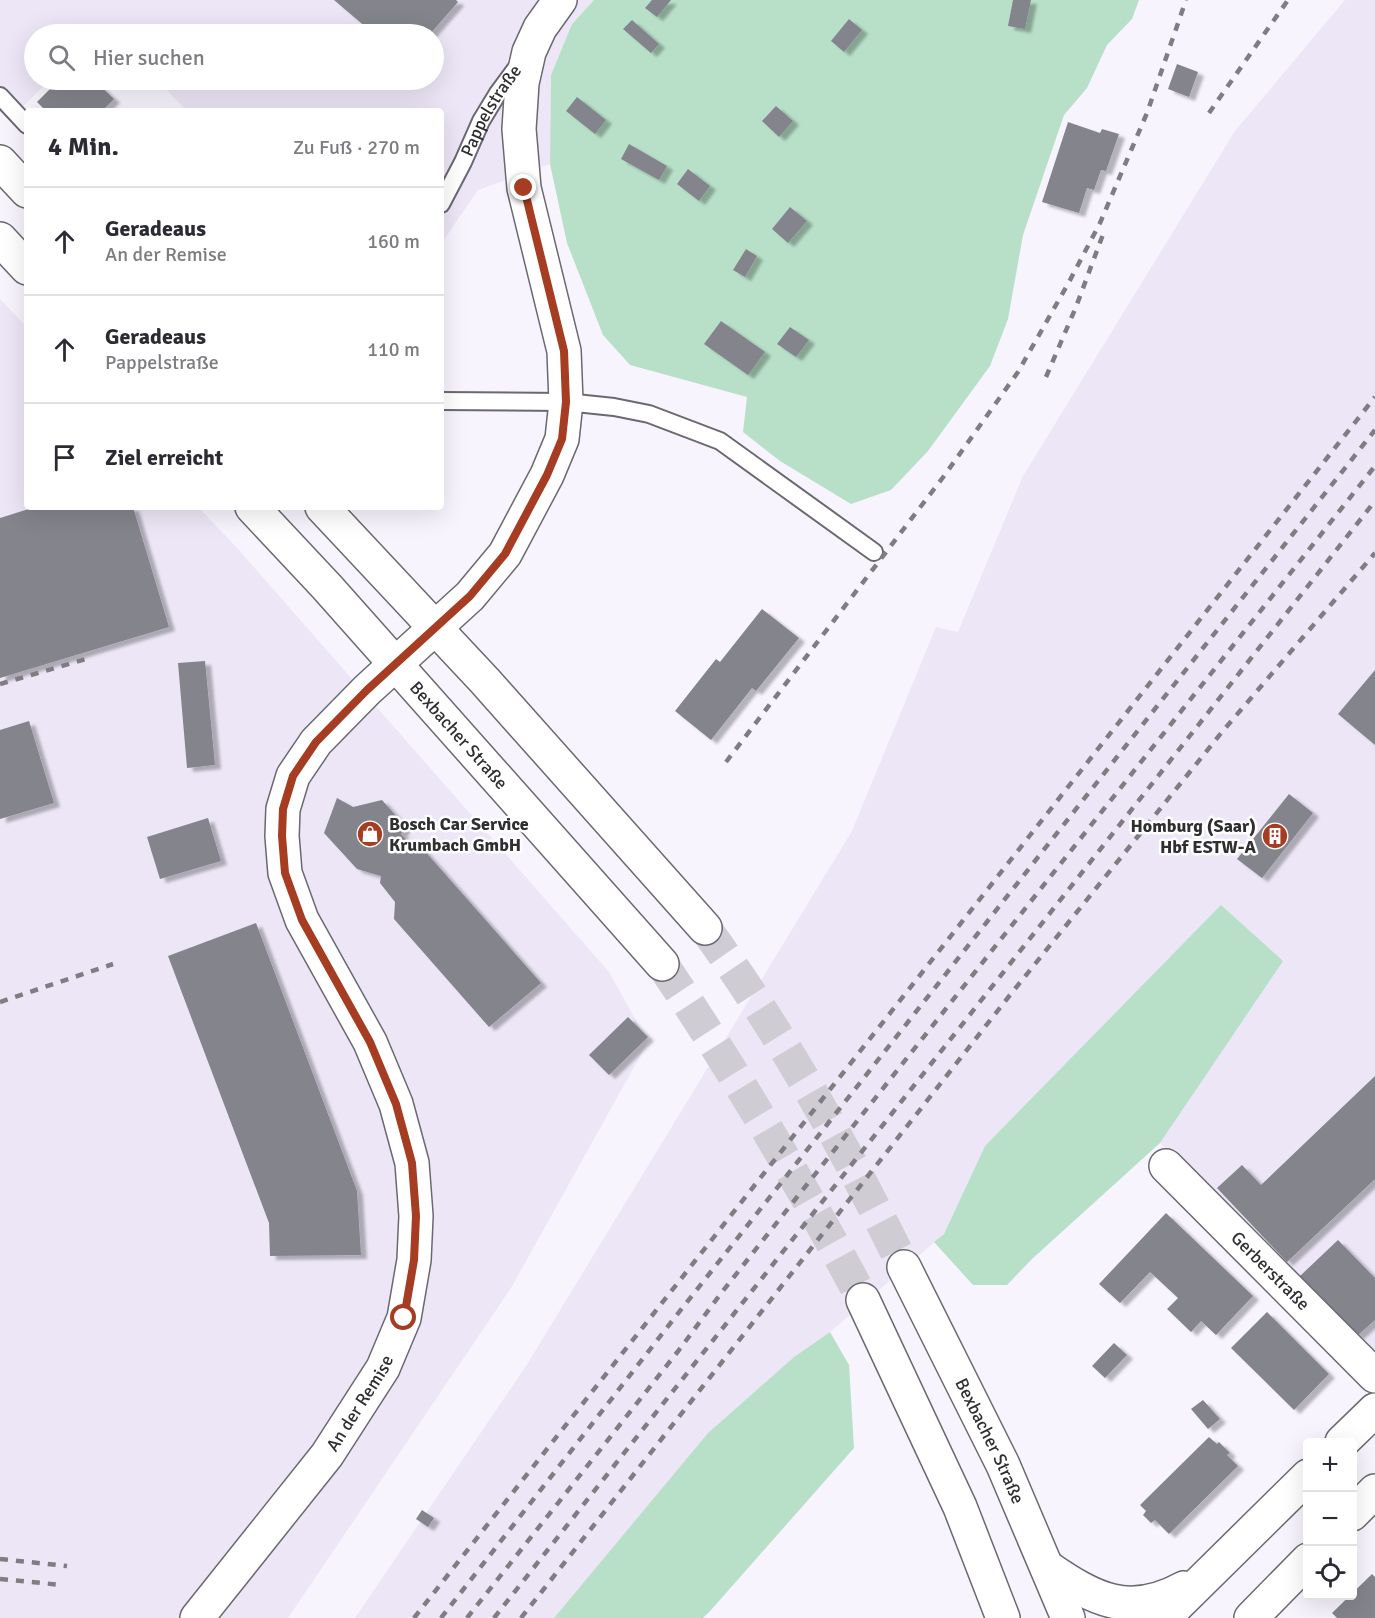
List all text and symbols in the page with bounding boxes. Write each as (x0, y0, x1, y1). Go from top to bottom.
search box (24, 24, 444, 90)
icon: search (45, 41, 78, 74)
text: Hier suchen (93, 44, 205, 71)
street label: Pappelstraße (456, 60, 526, 160)
text: 4 Min. (48, 131, 119, 163)
text: Zu Fuß · 270 m (293, 135, 420, 160)
route end (510, 174, 536, 200)
text: Geradeaus (105, 215, 206, 242)
icon: ahead (48, 225, 81, 258)
text: 160 m (367, 229, 420, 254)
text: An der Remise (105, 242, 227, 267)
text: Geradeaus (105, 323, 206, 350)
icon: ahead (48, 333, 81, 366)
text: 110 m (367, 337, 420, 362)
text: Pappelstraße (105, 350, 219, 375)
icon: arrive (48, 441, 81, 474)
text: Ziel erreicht (105, 444, 223, 471)
street label: Bexbacher Straße (405, 677, 512, 794)
place label: Bosch Car Service Krumbach GmbH (389, 813, 529, 856)
place label: Homburg (Saar) Hbf ESTW-A (1130, 815, 1257, 858)
shop icon: Bosch Car Service Krumbach GmbH (355, 819, 385, 849)
building icon: Homburg (Saar) Hbf ESTW-A (1260, 821, 1290, 851)
street label: Gerberstraße (1226, 1227, 1314, 1315)
route start (390, 1304, 416, 1330)
street label: An der Remise (321, 1352, 398, 1455)
street label: Bexbacher Straße (950, 1374, 1029, 1507)
map controls (1303, 1438, 1357, 1600)
button: + (1303, 1438, 1357, 1492)
button: − (1303, 1492, 1357, 1546)
button: locate (1303, 1546, 1357, 1600)

